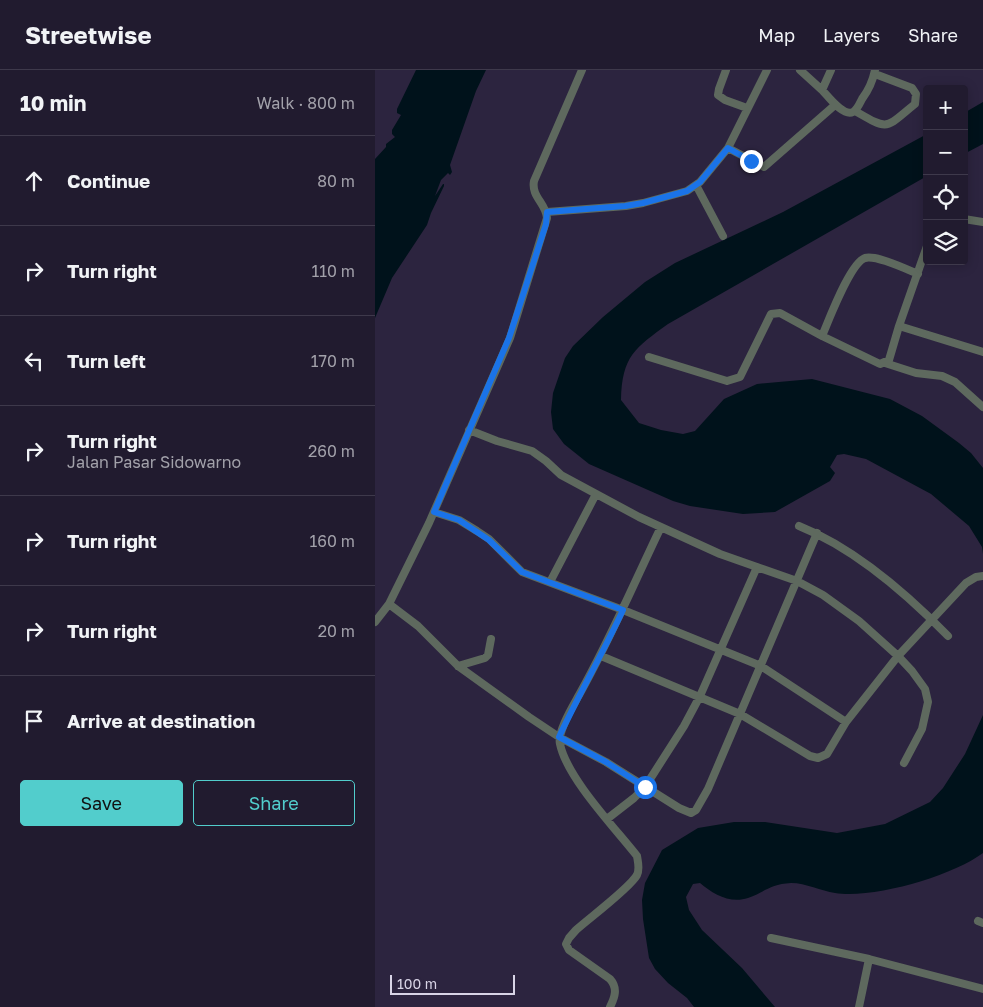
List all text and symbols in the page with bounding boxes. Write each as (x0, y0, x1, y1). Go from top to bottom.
text: Streetwise (25, 20, 152, 49)
text: Map (758, 24, 795, 46)
text: Layers (823, 24, 880, 46)
text: Share (908, 24, 958, 46)
map controls (923, 85, 968, 265)
button: + (923, 85, 968, 130)
text: 10 min (20, 90, 87, 116)
text: Walk · 800 m (257, 93, 355, 113)
button: − (923, 130, 968, 175)
route end (740, 150, 763, 173)
icon: ahead (20, 167, 48, 195)
text: Continue (67, 169, 150, 192)
text: 80 m (317, 171, 355, 191)
button: locate (923, 175, 968, 220)
button: layers (923, 220, 968, 265)
icon: right (20, 257, 48, 285)
text: Turn right (67, 259, 157, 282)
text: 110 m (311, 261, 355, 281)
icon: left (20, 347, 48, 375)
text: Turn left (67, 349, 146, 372)
text: 170 m (311, 351, 355, 371)
text: Turn right (67, 429, 157, 452)
icon: right (20, 437, 48, 465)
text: 260 m (308, 441, 355, 461)
text: Jalan Pasar Sidowarno (67, 452, 241, 472)
icon: right (20, 527, 48, 555)
text: Turn right (67, 529, 157, 552)
text: 160 m (309, 531, 355, 551)
icon: right (20, 617, 48, 645)
text: Turn right (67, 619, 157, 642)
text: 20 m (318, 621, 355, 641)
icon: arrive (20, 707, 48, 735)
text: Arrive at destination (67, 709, 255, 732)
route start (634, 776, 657, 799)
button: Save (20, 780, 183, 826)
button: Share (193, 780, 355, 826)
scale bar (390, 972, 515, 995)
text: 100 m (397, 975, 437, 992)

